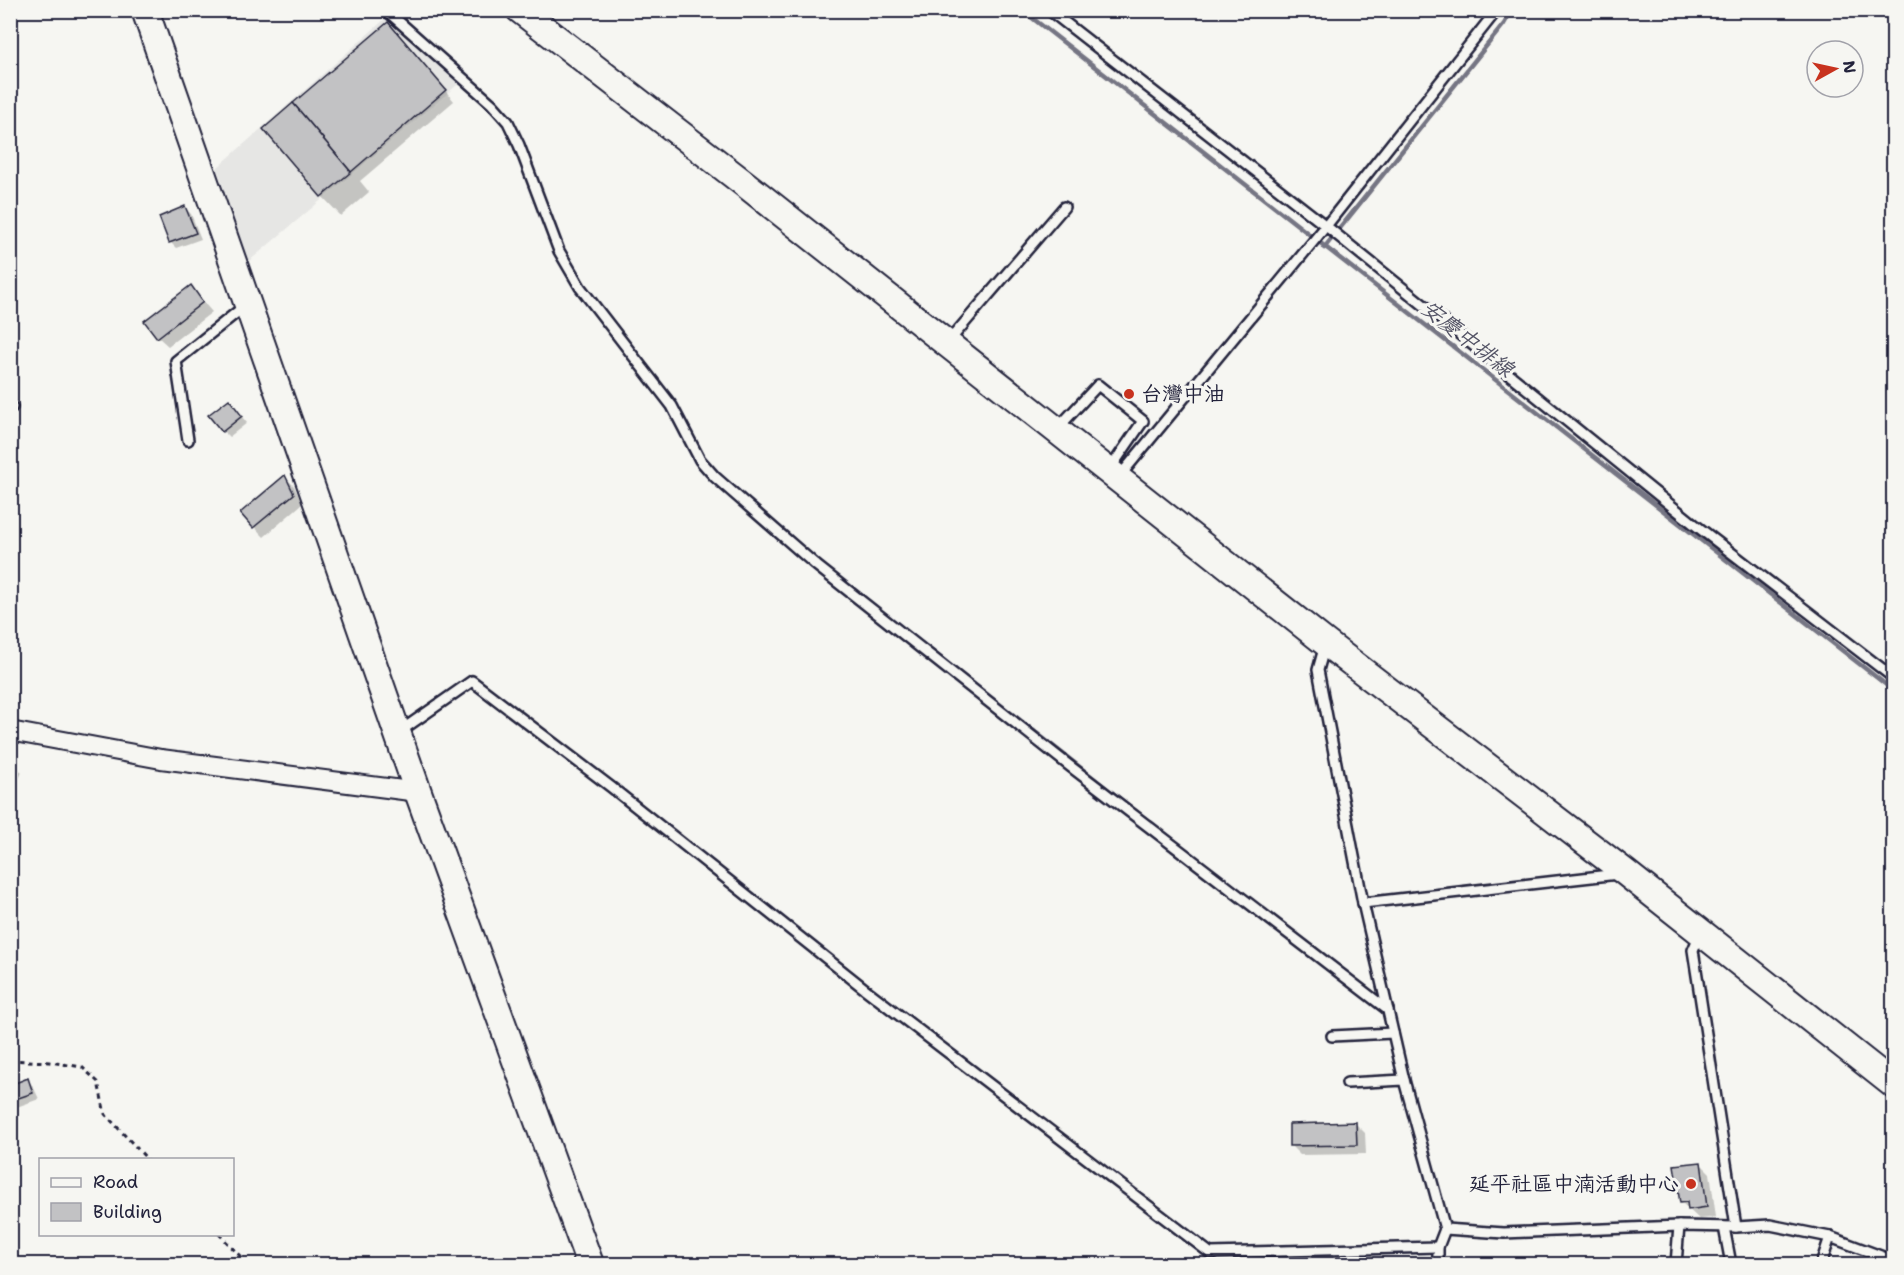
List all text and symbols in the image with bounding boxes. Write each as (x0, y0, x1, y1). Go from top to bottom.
north arrow (1805, 39, 1865, 99)
text: N (1838, 59, 1861, 75)
water label: 安慶中排線 (1415, 293, 1521, 384)
place label: 台灣中油 (1141, 380, 1225, 408)
marker: 台灣中油 (1122, 387, 1136, 401)
legend (39, 1158, 234, 1236)
text: Road (93, 1170, 138, 1194)
place label: 延平社區中湳活動中心 (1469, 1170, 1679, 1198)
marker: 延平社區中湳活動中心 (1684, 1177, 1698, 1191)
text: Building (93, 1200, 162, 1224)

